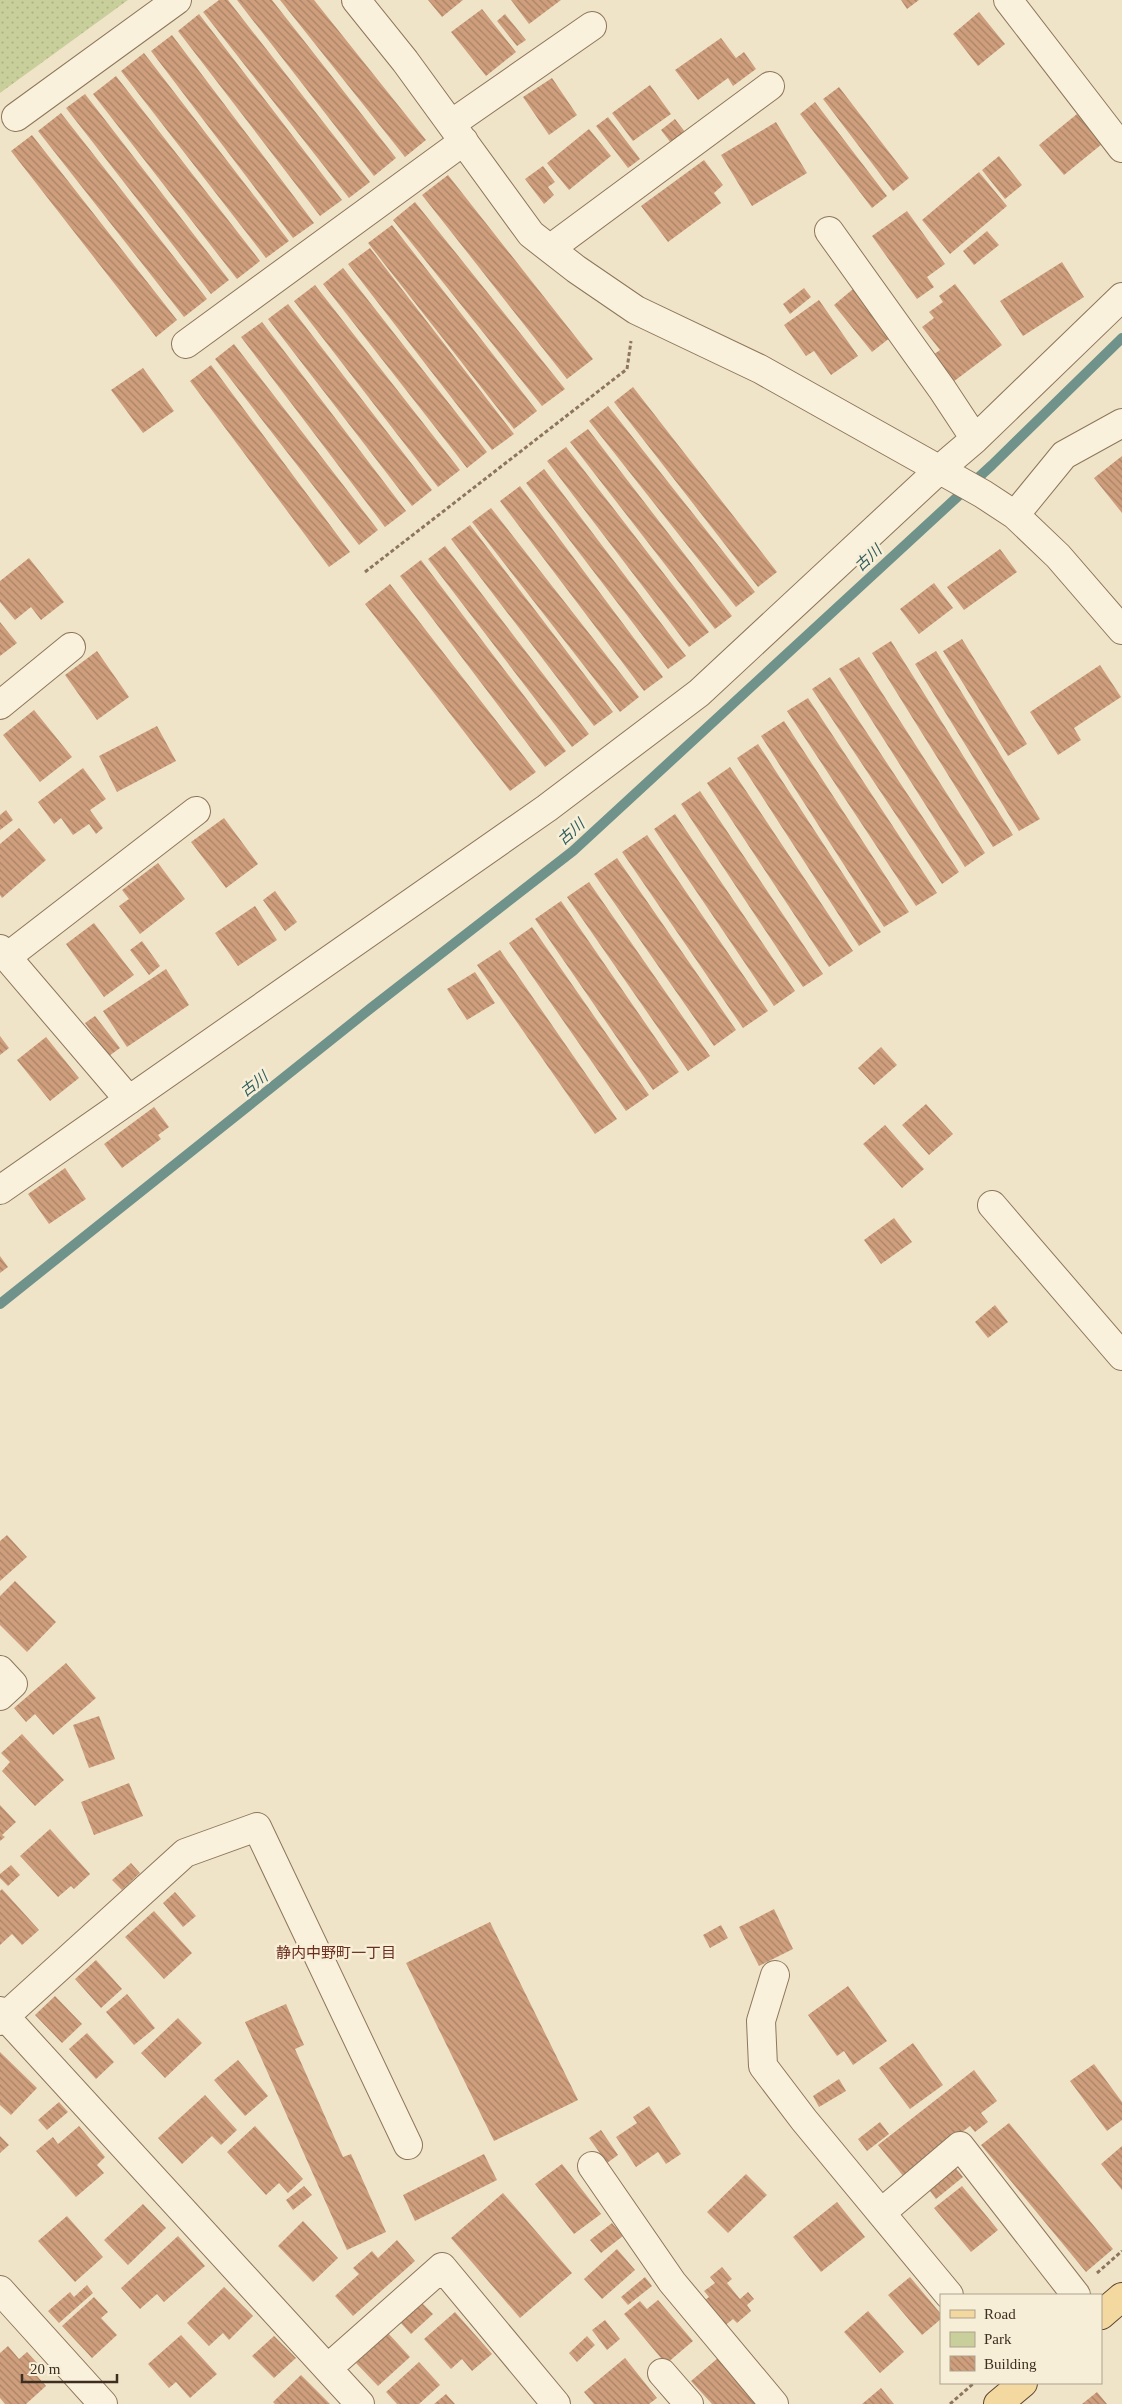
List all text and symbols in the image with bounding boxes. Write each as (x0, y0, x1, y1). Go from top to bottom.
water label: 古川 (852, 541, 886, 574)
water label: 古川 (554, 815, 589, 848)
water label: 古川 (237, 1067, 272, 1100)
district label: 静内中野町一丁目 (276, 1945, 396, 1961)
legend (940, 2294, 1102, 2384)
text: Road (984, 2306, 1016, 2322)
text: Park (984, 2331, 1012, 2347)
scale bar (22, 2352, 118, 2384)
text: Building (984, 2356, 1037, 2372)
text: 20 m (30, 2361, 61, 2377)

